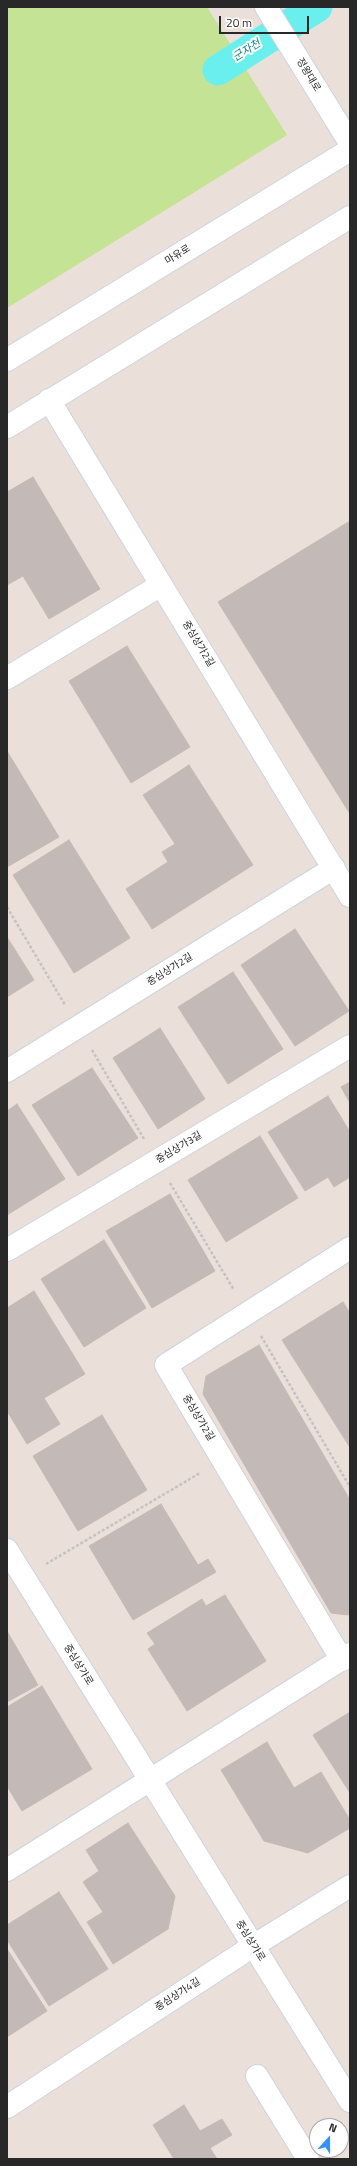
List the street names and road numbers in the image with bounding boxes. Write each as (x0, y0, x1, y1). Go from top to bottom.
street label: 정왕대로 (293, 56, 323, 94)
street label: 마유로 (163, 243, 193, 267)
street label: 중심상가2길 (180, 619, 216, 669)
street label: 중심상가2길 (145, 951, 195, 989)
street label: 중심상가3길 (154, 1130, 204, 1166)
street label: 중심상가2길 (180, 1393, 216, 1443)
street label: 중심상가로 (61, 1642, 95, 1688)
street label: 중심상가로 (233, 1918, 267, 1964)
street label: 중심상가4길 (153, 1976, 203, 2014)

